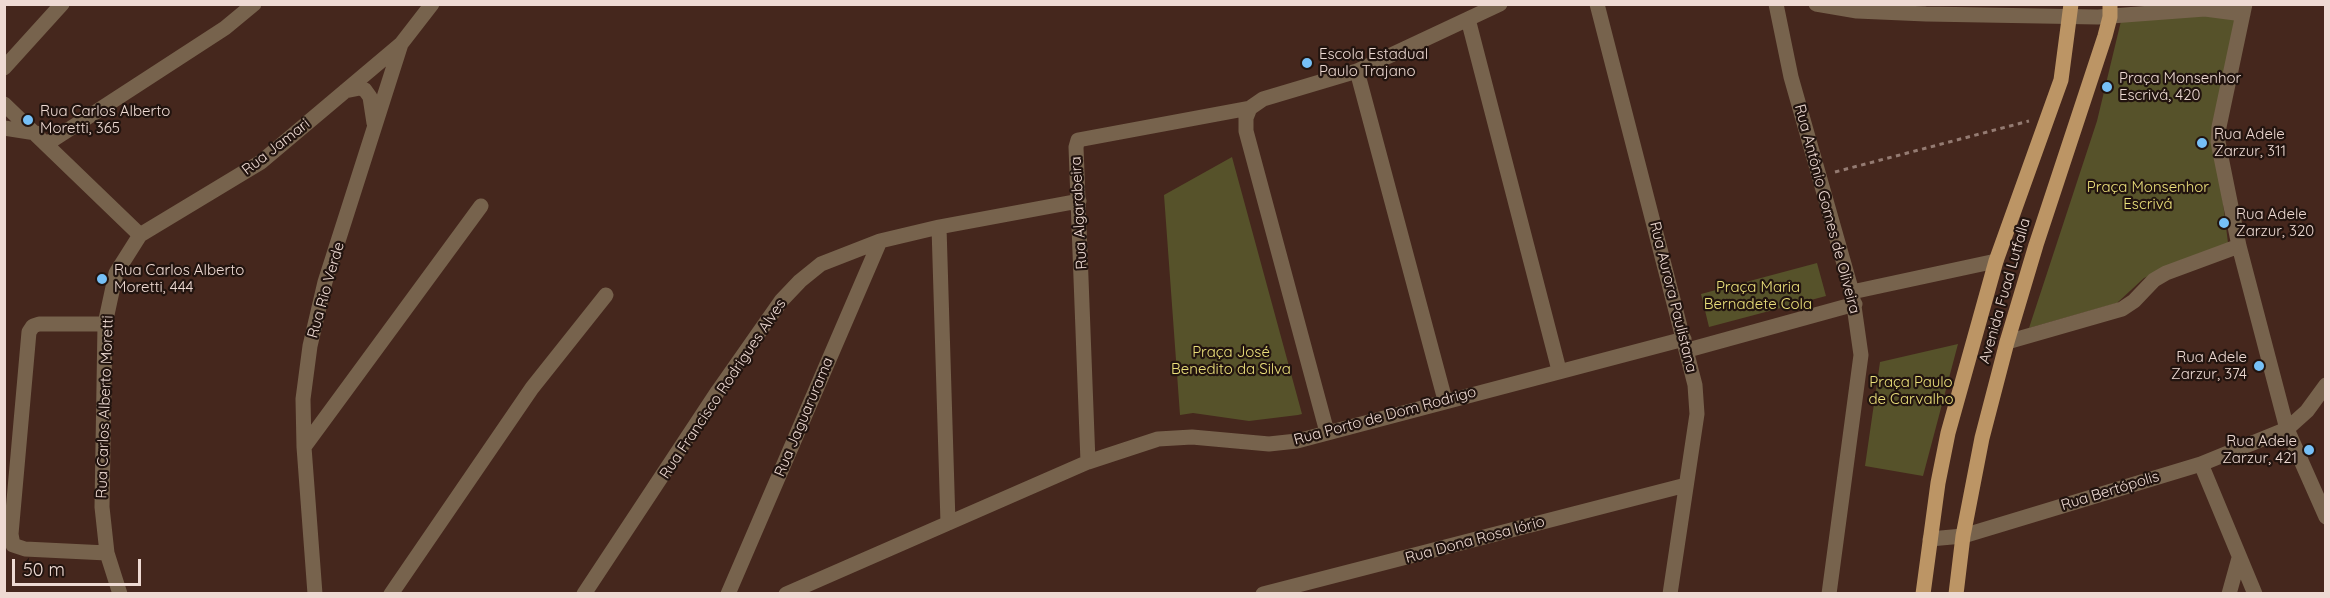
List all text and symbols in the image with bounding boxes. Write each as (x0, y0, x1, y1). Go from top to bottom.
place label: Escola Estadual Paulo Trajano (1319, 45, 1428, 80)
marker: Escola Estadual Paulo Trajano (1300, 56, 1314, 70)
place label: Praça Monsenhor Escrivá, 420 (2119, 69, 2241, 104)
marker: Praça Monsenhor Escrivá, 420 (2100, 80, 2114, 94)
place label: Rua Carlos Alberto Moretti, 365 (40, 102, 170, 137)
street label: Rua Antônio Gomes de Oliveira (1790, 102, 1864, 316)
marker: Rua Carlos Alberto Moretti, 365 (21, 113, 35, 127)
street label: Rua Jamari (239, 115, 313, 179)
place label: Rua Adele Zarzur, 311 (2214, 125, 2286, 160)
marker: Rua Adele Zarzur, 311 (2195, 136, 2209, 150)
street label: Rua Algarabeira (1067, 156, 1091, 270)
park label: Praça Monsenhor Escrivá (2087, 178, 2209, 213)
place label: Rua Adele Zarzur, 320 (2236, 205, 2314, 240)
street label: Avenida Fuad Lutfalla (1976, 216, 2034, 366)
marker: Rua Adele Zarzur, 320 (2217, 216, 2231, 230)
street label: Rua Aurora Paulistana (1646, 220, 1700, 374)
street label: Rua Rio Verde (304, 240, 348, 340)
place label: Rua Carlos Alberto Moretti, 444 (114, 261, 244, 296)
marker: Rua Carlos Alberto Moretti, 444 (95, 272, 109, 286)
park label: Praça Maria Bernadete Cola (1704, 278, 1812, 313)
street label: Rua Francisco Rodrigues Alves (656, 296, 790, 482)
street label: Rua Carlos Alberto Moretti (93, 315, 117, 499)
park label: Praça José Benedito da Silva (1171, 343, 1291, 378)
place label: Rua Adele Zarzur, 374 (2171, 348, 2247, 383)
street label: Rua Jaguarurama (771, 355, 837, 479)
marker: Rua Adele Zarzur, 374 (2252, 359, 2266, 373)
park label: Praça Paulo de Carvalho (1868, 373, 1954, 408)
street label: Rua Porto de Dom Rodrigo (1292, 383, 1478, 449)
place label: Rua Adele Zarzur, 421 (2222, 432, 2297, 467)
marker: Rua Adele Zarzur, 421 (2302, 443, 2316, 457)
street label: Rua Bertópolis (2059, 468, 2161, 514)
street label: Rua Dona Rosa Iório (1403, 513, 1547, 567)
scale bar (15, 547, 144, 585)
text: 50 m (23, 558, 65, 581)

